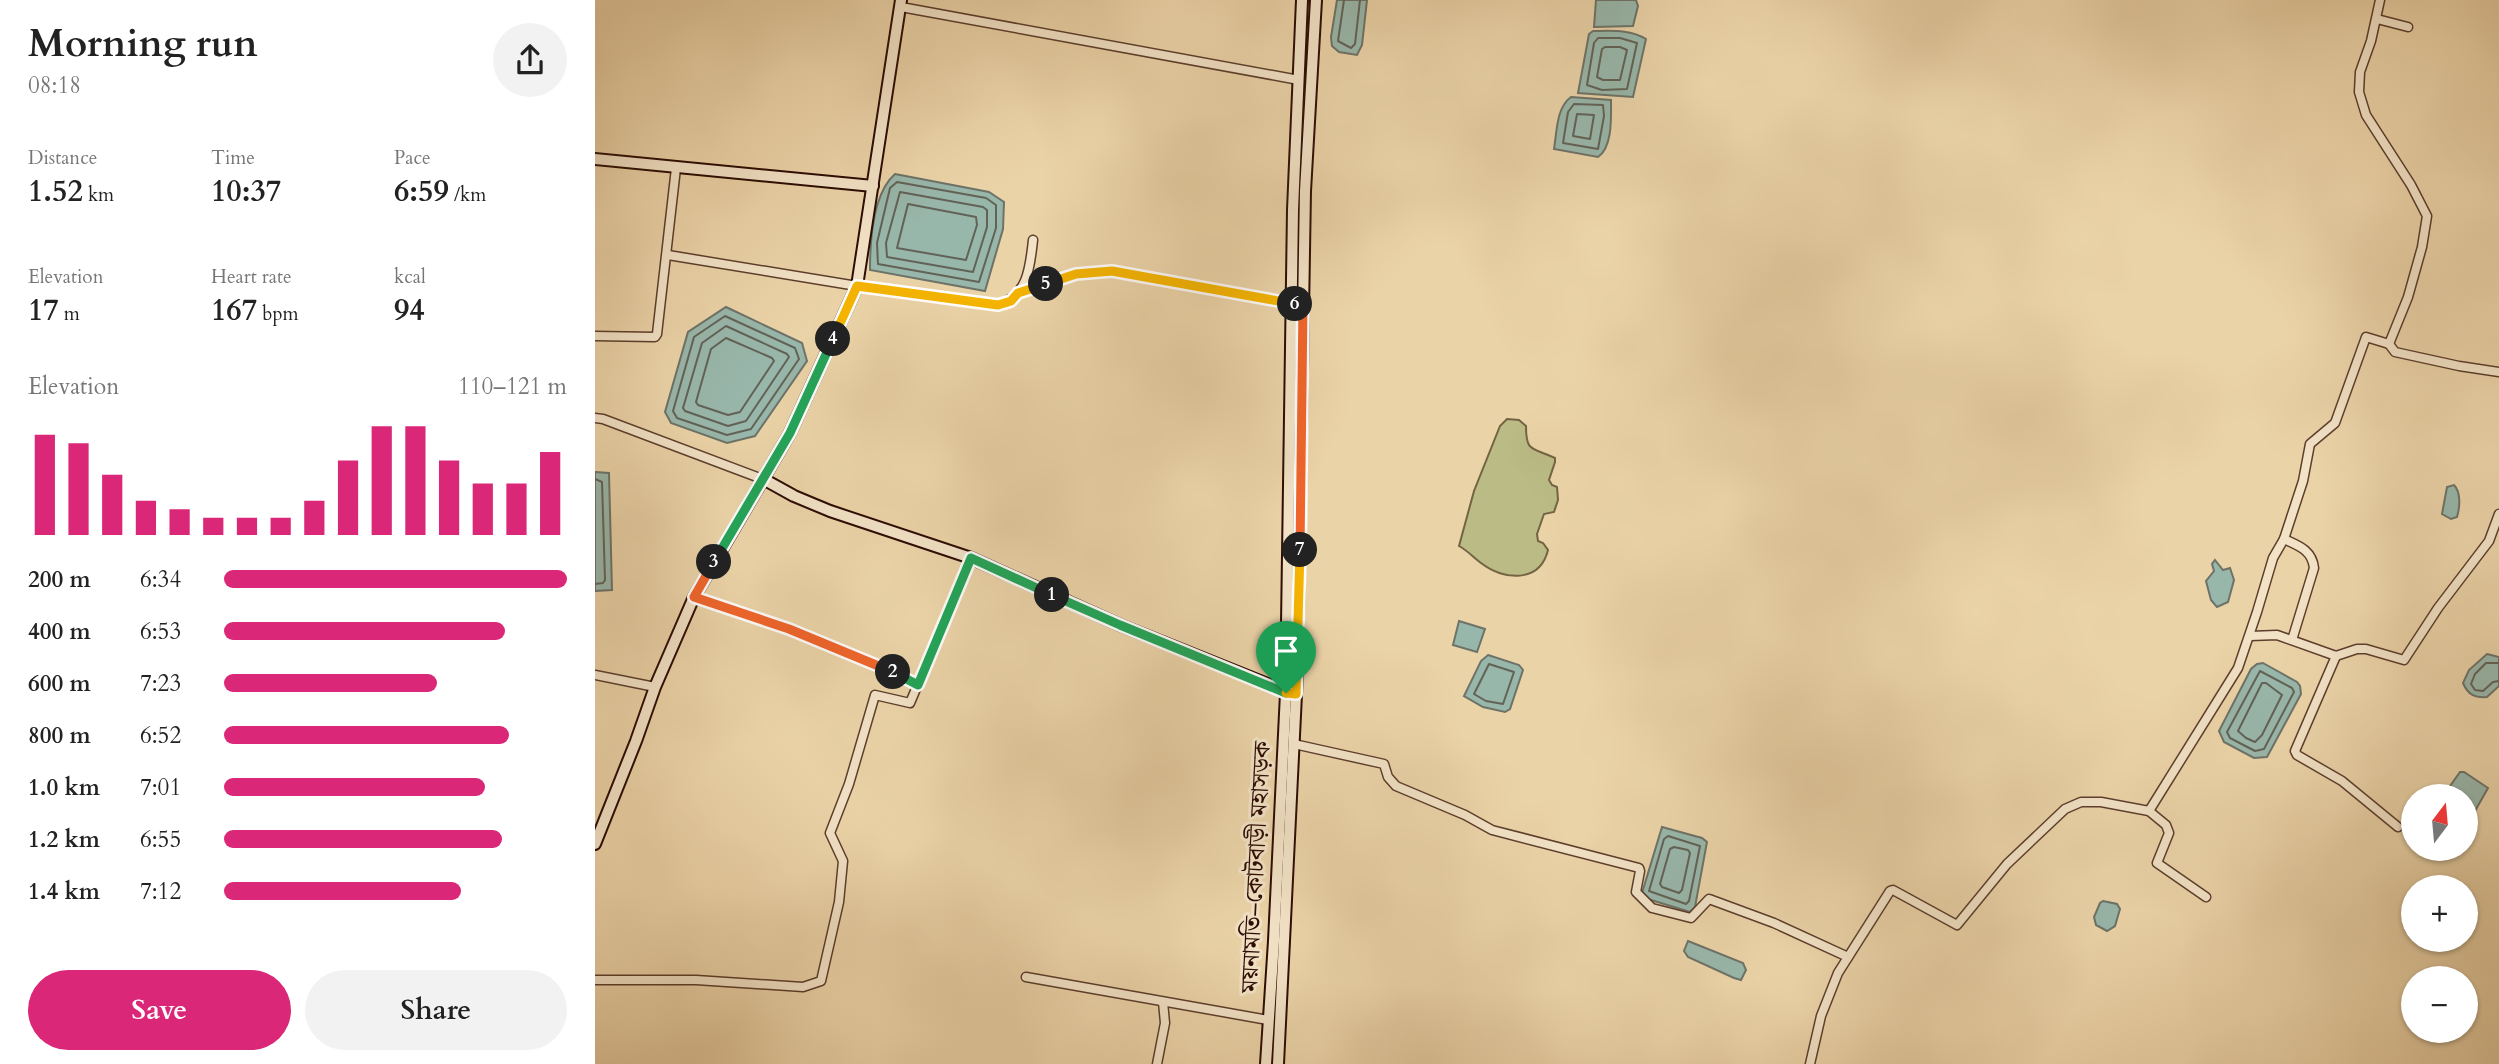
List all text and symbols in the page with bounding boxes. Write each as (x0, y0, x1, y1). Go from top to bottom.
text: Morning run (28, 18, 258, 70)
button: share (493, 23, 567, 97)
text: 08:18 (28, 70, 81, 101)
text: Distance (28, 145, 97, 171)
text: Time (211, 145, 255, 171)
text: Pace (394, 145, 431, 171)
text: 1.52 (28, 171, 83, 212)
text: 10:37 (211, 171, 281, 212)
text: 6:59 (394, 171, 449, 212)
text: km (83, 182, 114, 208)
text: /km (449, 182, 486, 208)
text: Elevation (28, 264, 103, 290)
text: Heart rate (211, 264, 292, 290)
text: kcal (394, 264, 426, 290)
pin: 5 (1029, 266, 1063, 302)
text: 5 (1041, 270, 1050, 296)
pin: 6 (1277, 286, 1313, 322)
text: 17 (28, 290, 59, 331)
text: 167 (211, 290, 257, 331)
text: 94 (394, 290, 425, 331)
text: 6 (1290, 290, 1299, 316)
text: m (59, 301, 80, 327)
text: bpm (257, 301, 299, 327)
pin: 4 (815, 322, 851, 356)
text: 4 (828, 325, 837, 351)
text: Elevation (28, 371, 119, 402)
text: 110–121 m (458, 371, 567, 402)
pin: 7 (1283, 532, 1317, 568)
text: 7 (1295, 536, 1304, 562)
pin: 3 (697, 544, 731, 580)
text: 3 (709, 548, 718, 574)
text: 200 m (28, 564, 91, 595)
text: 6:34 (140, 564, 181, 595)
pin: 1 (1035, 578, 1070, 612)
text: 1 (1047, 581, 1056, 607)
text: 400 m (28, 616, 91, 647)
text: 6:53 (140, 616, 181, 647)
pin (1256, 621, 1316, 693)
icon: arrive (1267, 632, 1305, 670)
pin: 2 (875, 654, 911, 690)
text: 2 (888, 658, 897, 684)
text: 600 m (28, 668, 91, 699)
text: 7:23 (140, 668, 181, 699)
text: 800 m (28, 720, 91, 751)
text: 6:52 (140, 720, 181, 751)
street label: ময়নামতি–কোটবাড়ী মহাসড়ক (1233, 739, 1279, 995)
text: 1.0 km (28, 772, 100, 803)
text: 7:01 (140, 772, 181, 803)
north arrow (2401, 784, 2478, 861)
map controls (2401, 784, 2478, 1043)
text: 1.2 km (28, 824, 100, 855)
text: 6:55 (140, 824, 181, 855)
button: + (2401, 875, 2478, 952)
text: 1.4 km (28, 876, 100, 907)
text: 7:12 (140, 876, 181, 907)
button: − (2401, 966, 2478, 1043)
button: Save (28, 970, 291, 1050)
button: Share (305, 970, 567, 1050)

